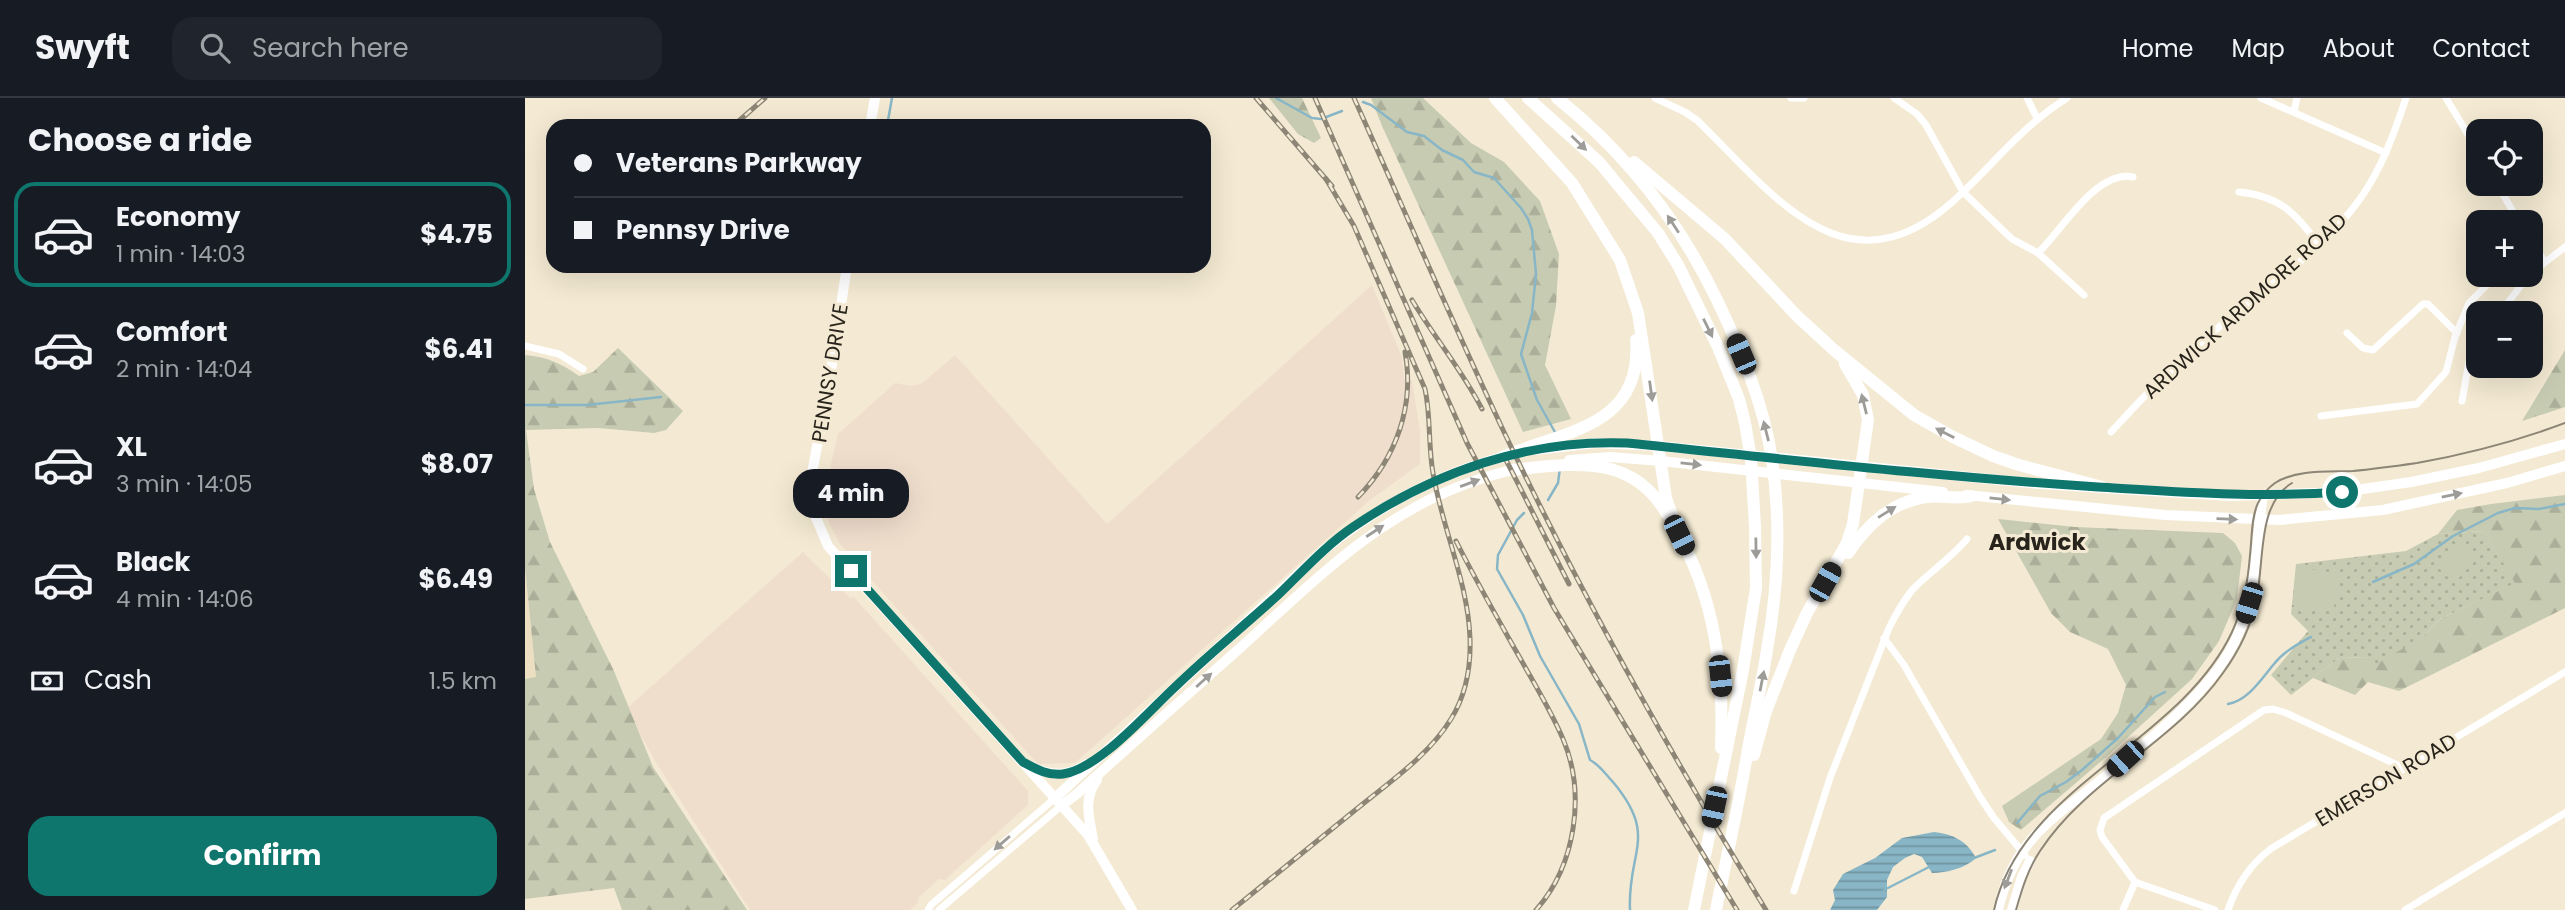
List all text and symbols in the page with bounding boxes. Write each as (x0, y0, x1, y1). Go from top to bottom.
search box (172, 17, 662, 80)
text: Swyft (35, 24, 130, 71)
icon: search (196, 29, 234, 67)
text: Search here (252, 30, 409, 66)
text: Home (2122, 32, 2194, 65)
text: Map (2232, 32, 2285, 65)
text: About (2323, 32, 2394, 65)
text: Contact (2432, 32, 2530, 65)
text: Choose a ride (28, 117, 252, 162)
map controls (2466, 119, 2543, 378)
button: locate (2466, 119, 2543, 196)
one-way arrow (1571, 135, 1587, 151)
text: Veterans Parkway (616, 145, 862, 181)
text: Economy (116, 199, 240, 235)
icon: car (32, 203, 95, 266)
street label: ARDWICK ARDMORE ROAD (2136, 206, 2353, 405)
button: + (2466, 210, 2543, 287)
text: Pennsy Drive (616, 212, 790, 248)
one-way arrow (1667, 215, 1680, 234)
text: $4.75 (420, 216, 493, 252)
text: 1 min · 14:03 (116, 238, 245, 270)
street label: PENNSY DRIVE (804, 301, 855, 445)
button: − (2466, 301, 2543, 378)
text: Comfort (116, 314, 228, 350)
icon: car (32, 318, 95, 381)
one-way arrow (1703, 318, 1714, 338)
text: $6.41 (425, 331, 493, 367)
car (1724, 331, 1759, 377)
text: 2 min · 14:04 (116, 353, 252, 385)
one-way arrow (1646, 380, 1657, 402)
one-way arrow (1858, 393, 1869, 415)
one-way arrow (1760, 420, 1771, 442)
one-way arrow (1935, 427, 1955, 439)
text: XL (116, 429, 147, 465)
icon: car (32, 433, 95, 496)
text: $8.07 (421, 446, 493, 482)
one-way arrow (1680, 459, 1702, 470)
text: 3 min · 14:05 (116, 468, 253, 500)
callout: 4 min (793, 470, 909, 518)
route start (2326, 476, 2358, 508)
text: 4 min (817, 477, 885, 509)
one-way arrow (1460, 477, 1481, 488)
one-way arrow (2441, 489, 2463, 500)
one-way arrow (1990, 494, 2012, 505)
one-way arrow (1878, 505, 1897, 518)
car (1661, 512, 1698, 558)
one-way arrow (2216, 513, 2238, 524)
one-way arrow (1366, 524, 1384, 538)
district label: Ardwick (1988, 526, 2086, 558)
one-way arrow (1750, 537, 1762, 559)
text: Black (116, 544, 190, 580)
icon: car (32, 548, 95, 611)
route end (835, 555, 867, 587)
car (1806, 559, 1845, 605)
text: $6.49 (418, 561, 493, 597)
car (2233, 580, 2266, 626)
text: 4 min · 14:06 (116, 583, 254, 615)
car (1708, 654, 1733, 698)
icon: cash (28, 662, 66, 700)
text: Cash (84, 662, 152, 698)
text: 1.5 km (429, 665, 497, 697)
one-way arrow (1756, 670, 1767, 692)
one-way arrow (1195, 672, 1213, 688)
street label: EMERSON ROAD (2310, 726, 2462, 833)
car (2103, 737, 2148, 781)
car (1700, 784, 1729, 830)
button: Confirm (28, 816, 497, 896)
one-way arrow (993, 835, 1011, 851)
one-way arrow (2002, 869, 2013, 890)

